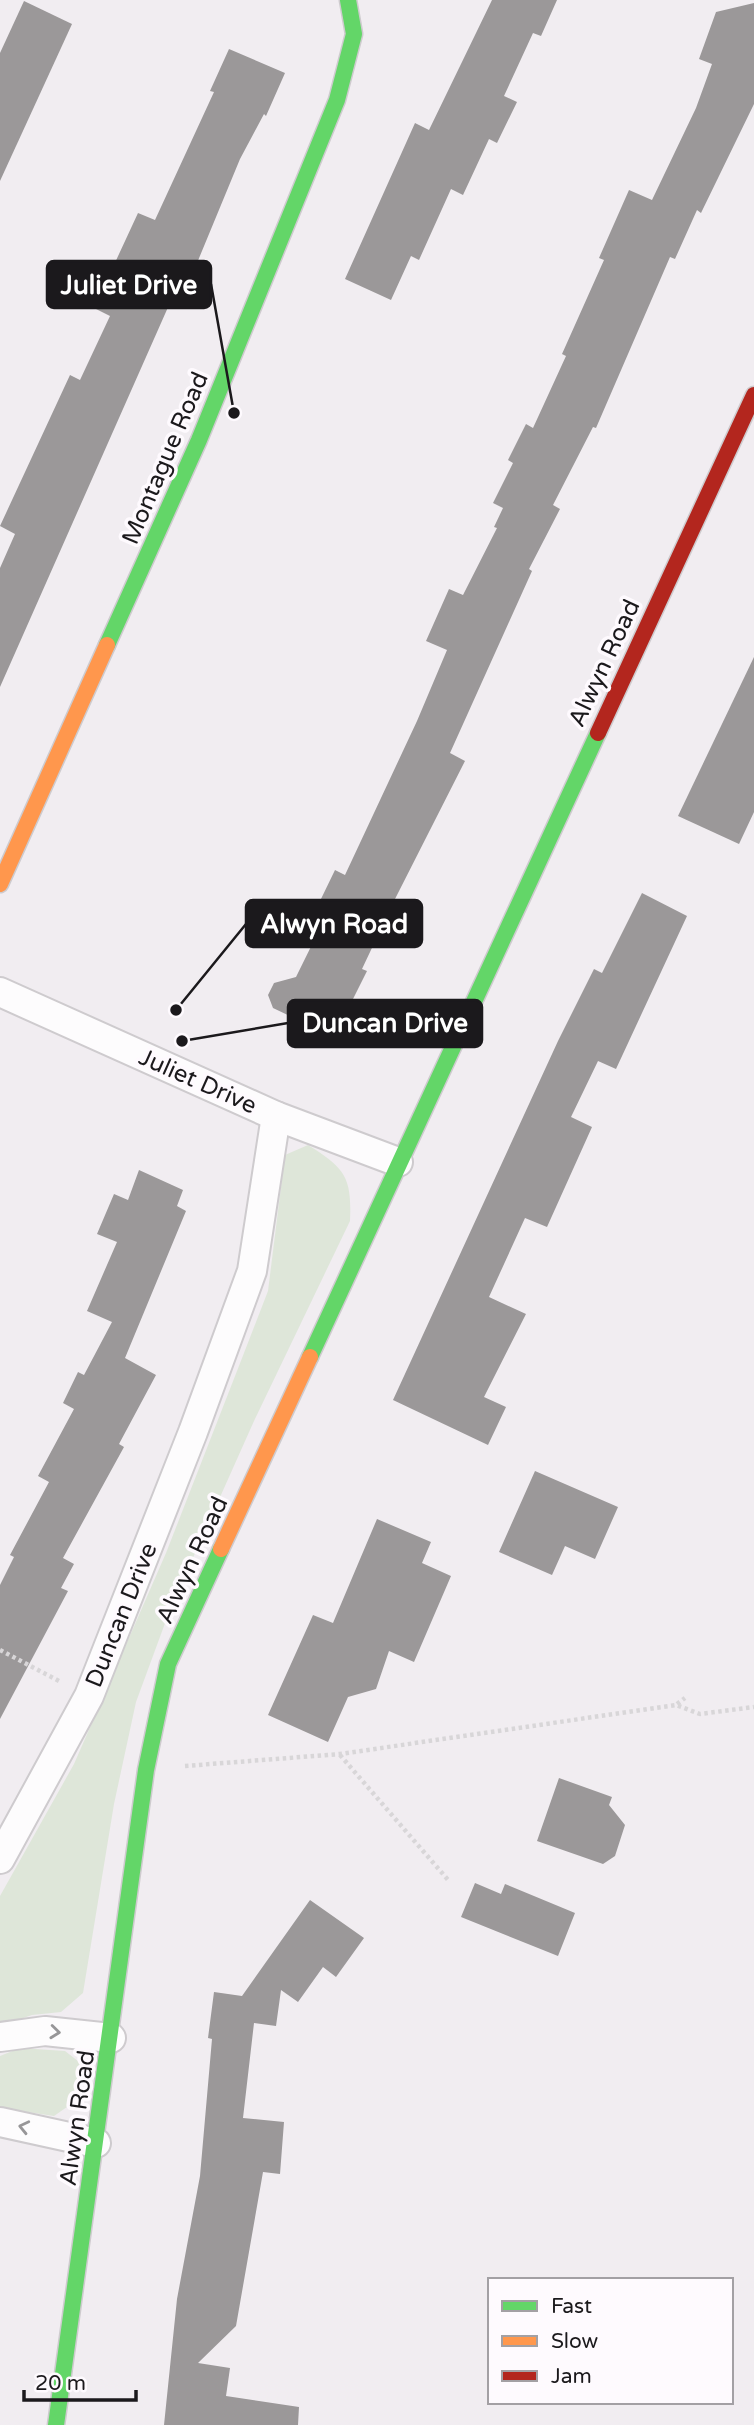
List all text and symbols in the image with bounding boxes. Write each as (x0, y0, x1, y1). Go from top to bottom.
callout: Juliet Drive (47, 261, 211, 308)
text: Juliet Drive (60, 270, 197, 301)
street label: Montague Road (116, 368, 215, 549)
street label: Alwyn Road (562, 595, 647, 731)
callout: Alwyn Road (246, 900, 422, 947)
text: Alwyn Road (260, 909, 408, 940)
callout: Duncan Drive (288, 1000, 482, 1047)
text: Duncan Drive (302, 1008, 468, 1039)
street label: Juliet Drive (134, 1043, 261, 1120)
street label: Alwyn Road (150, 1492, 235, 1628)
street label: Duncan Drive (79, 1539, 164, 1692)
one-way arrow (50, 2024, 61, 2039)
street label: Alwyn Road (54, 2048, 101, 2188)
one-way arrow (18, 2121, 30, 2135)
legend (488, 2278, 733, 2404)
text: Fast (551, 2294, 592, 2319)
text: Slow (551, 2329, 599, 2354)
scale bar (24, 2358, 136, 2402)
text: Jam (551, 2364, 592, 2389)
text: 20 m (35, 2371, 86, 2396)

